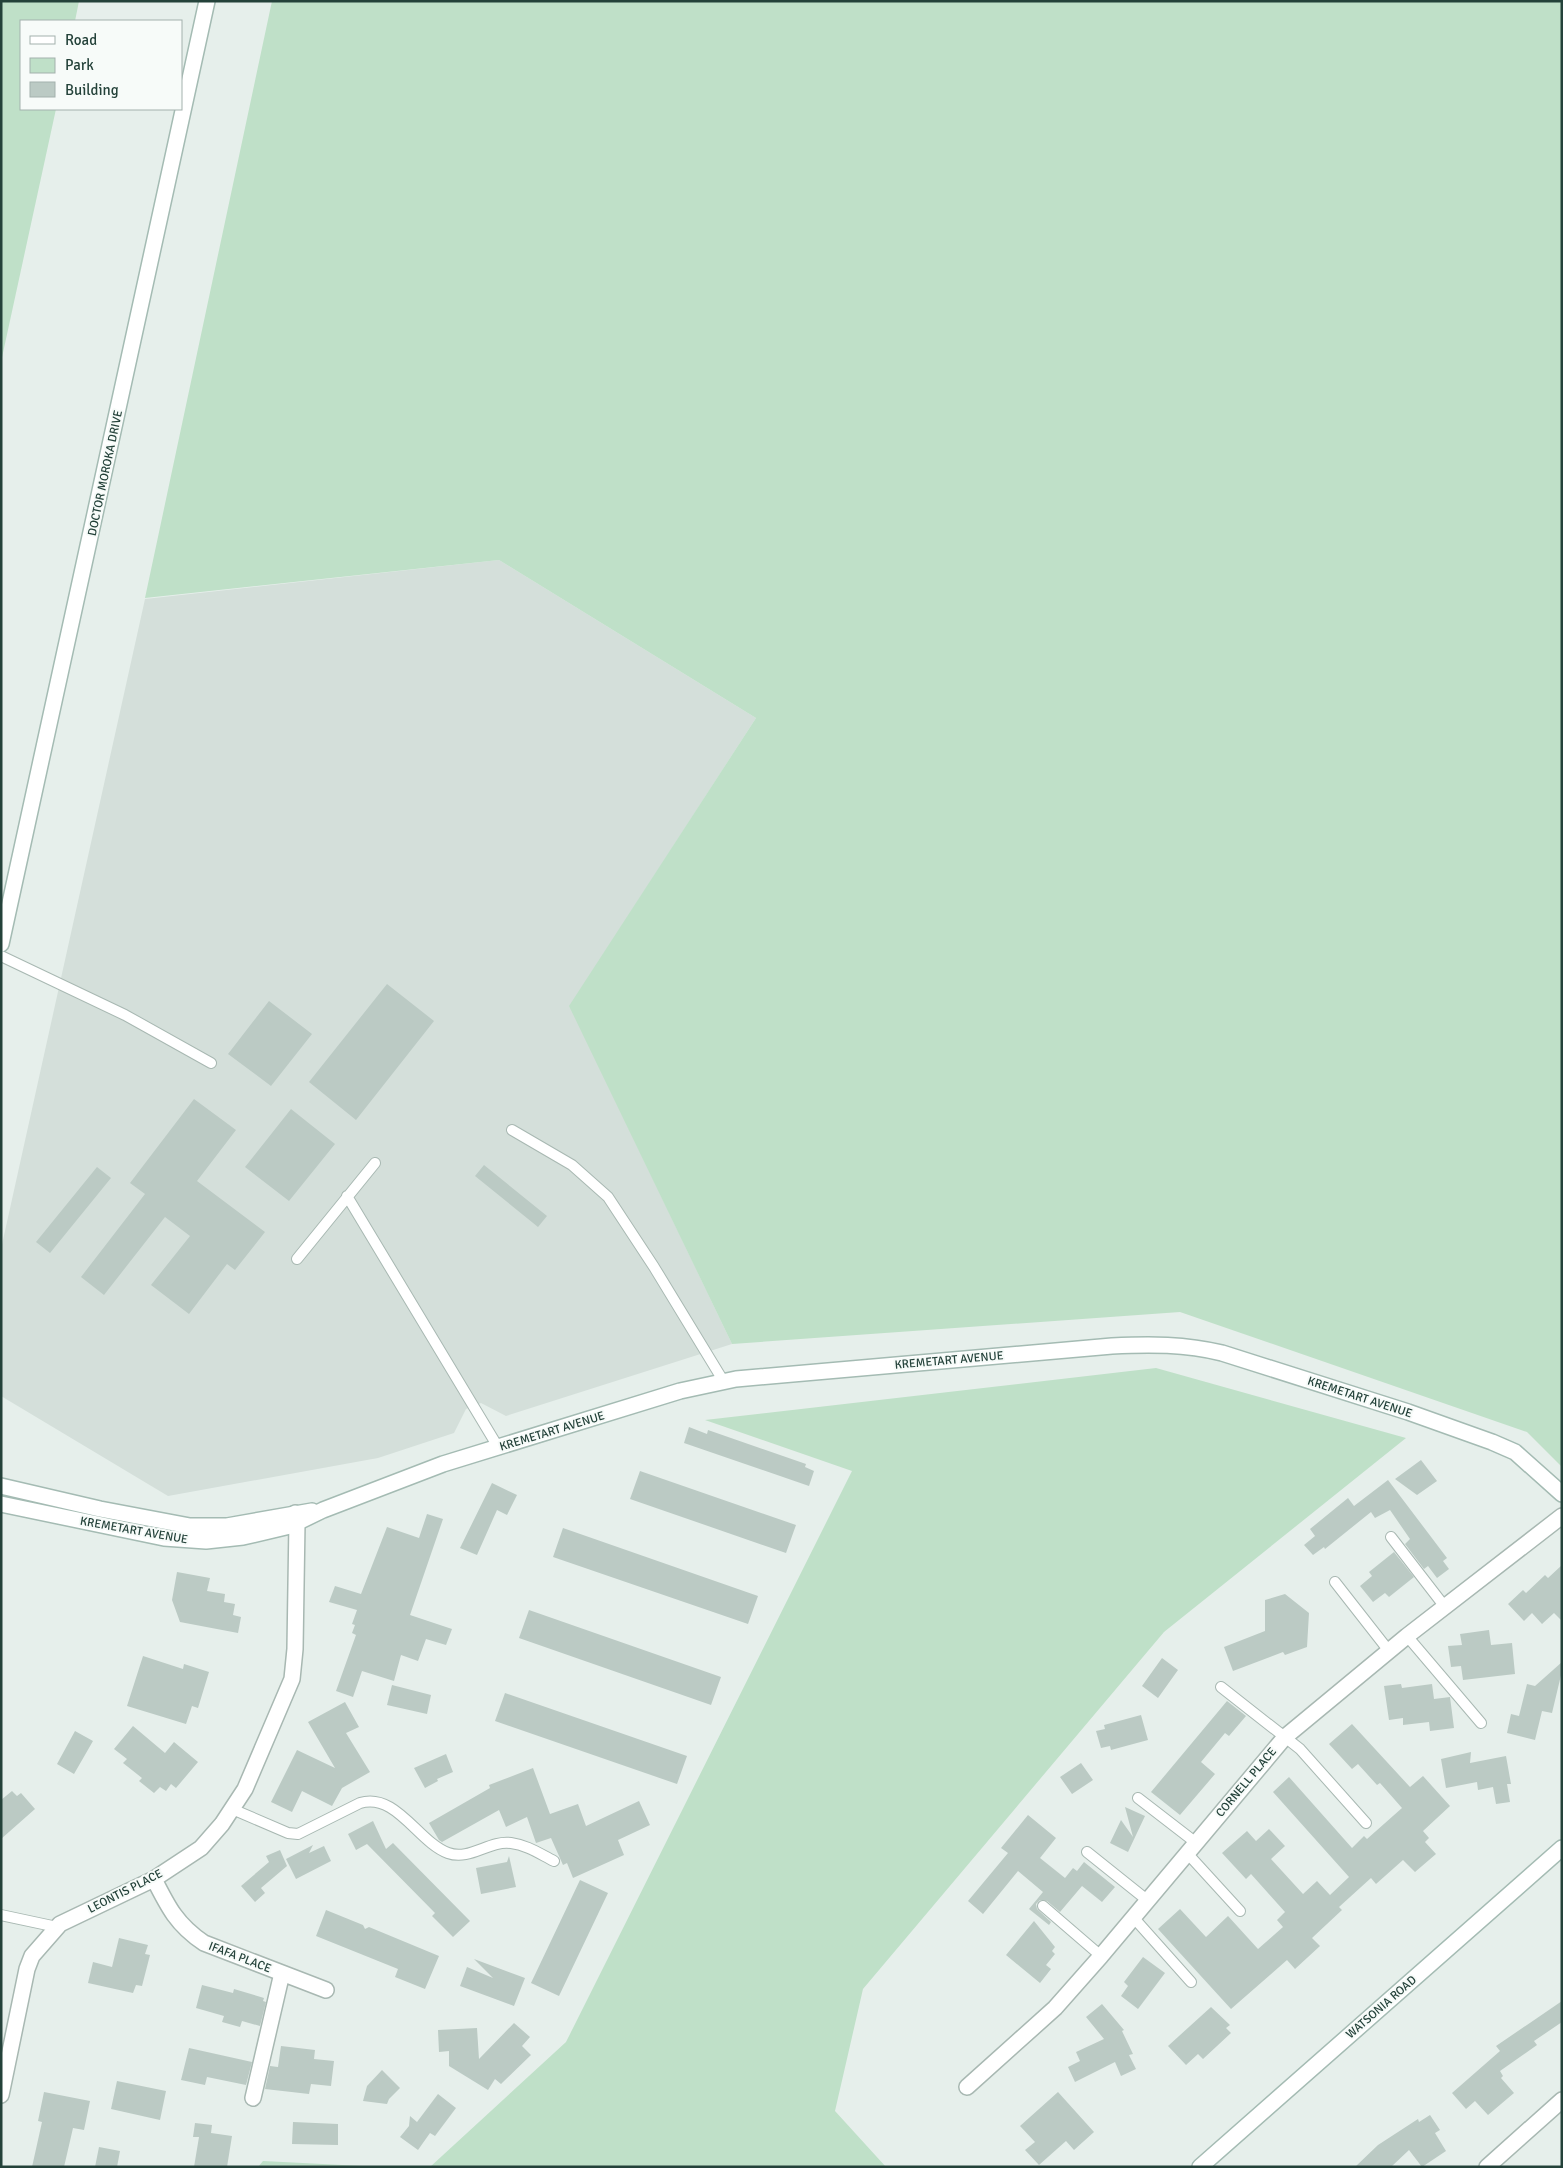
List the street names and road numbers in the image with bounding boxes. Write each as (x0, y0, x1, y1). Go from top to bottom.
street label: DOCTOR MOROKA DRIVE (85, 409, 126, 537)
street label: KREMETART AVENUE (894, 1348, 1004, 1373)
street label: KREMETART AVENUE (1306, 1373, 1414, 1422)
street label: KREMETART AVENUE (498, 1408, 607, 1455)
street label: KREMETART AVENUE (79, 1514, 189, 1547)
street label: CORNELL PLACE (1213, 1744, 1280, 1820)
street label: LEONTIS PLACE (85, 1866, 165, 1917)
street label: IFAFA PLACE (206, 1939, 274, 1976)
street label: WATSONIA ROAD (1343, 1973, 1420, 2042)

